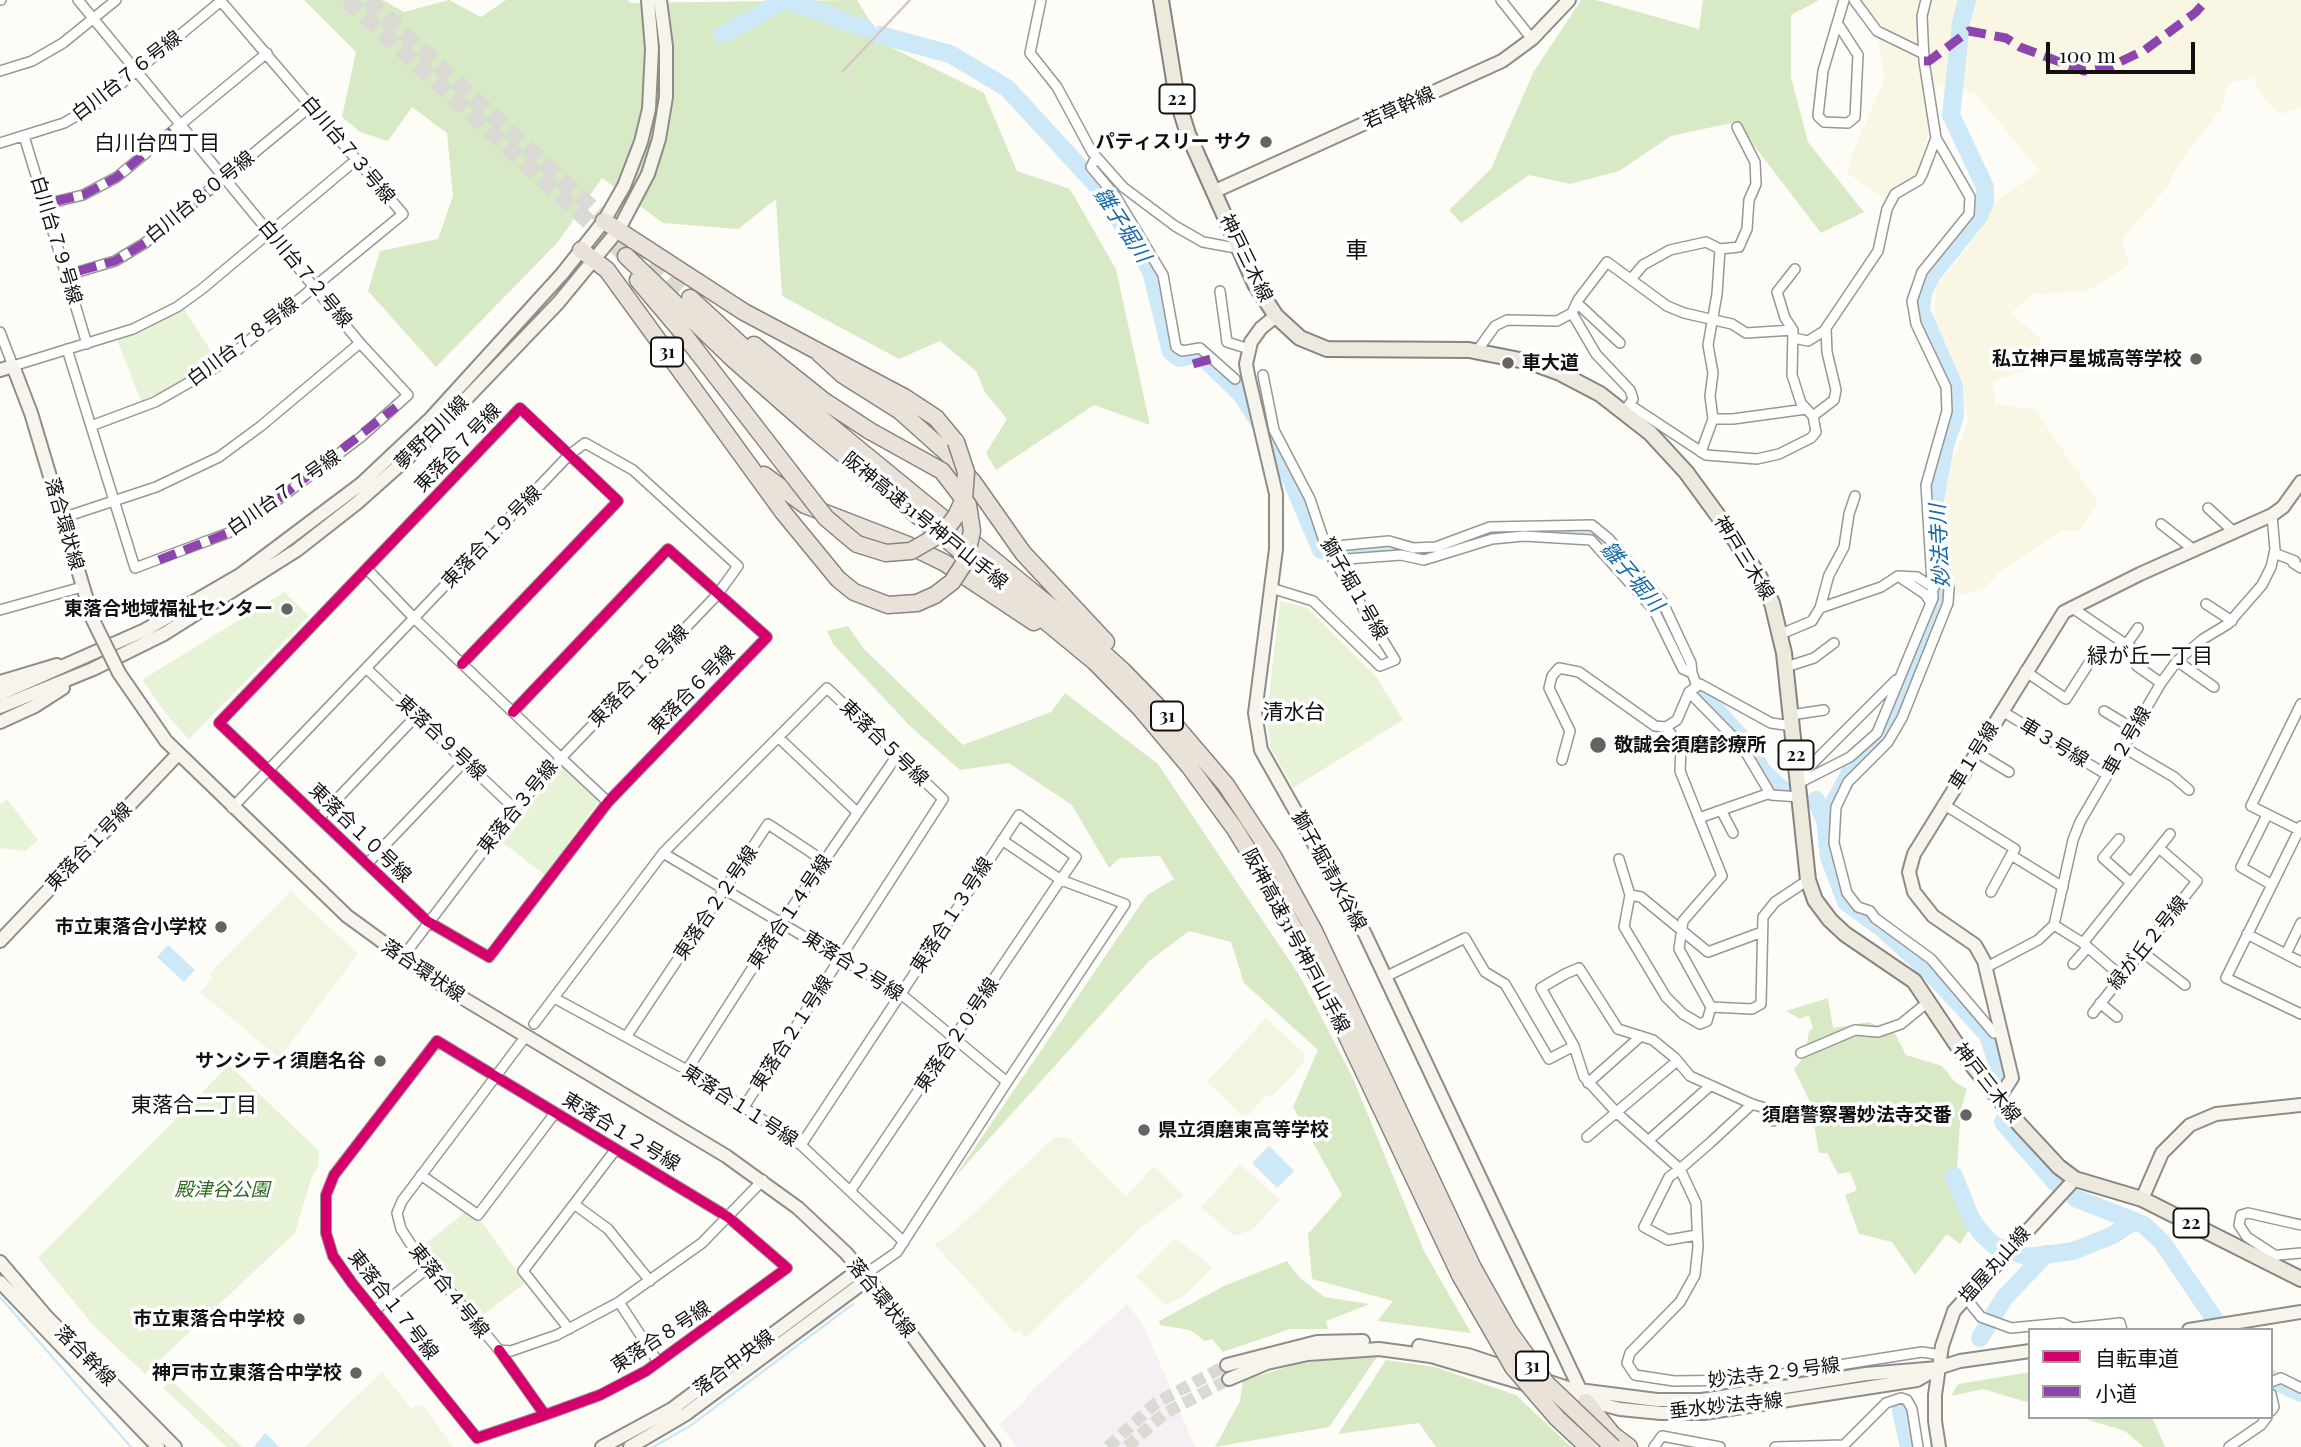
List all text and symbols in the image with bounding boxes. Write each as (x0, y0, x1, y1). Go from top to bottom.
street label: 白川台７６号線 (68, 26, 186, 126)
scale bar (2049, 28, 2198, 72)
text: 100 m (2059, 40, 2116, 68)
street label: 若草幹線 (1360, 82, 1438, 134)
road number: 22 (1160, 84, 1194, 114)
street label: 白川台７３号線 (297, 92, 399, 208)
district label: 白川台四丁目 (94, 130, 220, 156)
place label: パティスリー サク (1096, 131, 1252, 153)
marker: パティスリー サク (1258, 134, 1274, 150)
street label: 白川台８０号線 (141, 146, 259, 248)
street label: 白川台７９号線 (26, 173, 86, 307)
water label: 雛子堀川 (1089, 183, 1155, 267)
street label: 神戸三木線 (1215, 210, 1277, 306)
street label: 白川台７２号線 (254, 216, 356, 332)
district label: 車 (1346, 237, 1368, 265)
street label: 白川台７８号線 (183, 293, 303, 391)
road number: 31 (651, 338, 683, 366)
place label: 私立神戸星城高等学校 (1992, 348, 2182, 370)
marker: 私立神戸星城高等学校 (2188, 351, 2204, 367)
place label: 車大道 (1522, 352, 1579, 374)
marker: 車大道 (1500, 355, 1516, 371)
street label: 夢野白川線 (390, 391, 474, 475)
street label: 東落合７号線 (410, 399, 506, 497)
street label: 白川台７７号線 (223, 446, 345, 540)
street label: 阪神高速31号神戸山手線 (838, 447, 1012, 595)
street label: 落合環状線 (40, 475, 88, 573)
street label: 東落合１９号線 (438, 481, 546, 593)
water label: 妙法寺川 (1925, 503, 1955, 589)
street label: 神戸三木線 (1709, 512, 1779, 604)
street label: 獅子堀１号線 (1316, 534, 1392, 644)
water label: 雛子堀川 (1595, 537, 1669, 617)
place label: 東落合地域福祉センター (64, 598, 273, 620)
marker: 東落合地域福祉センター (279, 601, 295, 617)
street label: 東落合１８号線 (585, 620, 693, 732)
street label: 東落合６号線 (644, 641, 740, 739)
district label: 緑が丘一丁目 (2087, 643, 2213, 669)
street label: 東落合９号線 (392, 691, 490, 785)
street label: 東落合５号線 (835, 695, 933, 791)
district label: 清水台 (1263, 699, 1325, 725)
road number: 31 (1151, 702, 1183, 730)
street label: 車２号線 (2098, 702, 2156, 780)
street label: 車３号線 (2016, 714, 2092, 772)
street label: 車１号線 (1944, 718, 2004, 794)
place label: 敬誠会須磨診療所 (1614, 734, 1766, 756)
marker: 敬誠会須磨診療所 (1588, 735, 1608, 755)
road number: 22 (1778, 740, 1814, 770)
street label: 東落合３号線 (473, 756, 563, 858)
street label: 東落合１０号線 (304, 779, 416, 887)
street label: 東落合１号線 (41, 798, 137, 896)
street label: 獅子堀清水谷線 (1287, 807, 1371, 935)
street label: 東落合２２号線 (669, 841, 763, 965)
street label: 阪神高速31号神戸山手線 (1238, 845, 1354, 1037)
street label: 東落合１４号線 (743, 850, 837, 974)
street label: 東落合１３号線 (906, 853, 998, 977)
street label: 緑が丘２号線 (2103, 892, 2193, 994)
place label: 市立東落合小学校 (55, 916, 207, 938)
marker: 市立東落合小学校 (213, 919, 229, 935)
street label: 東落合２号線 (799, 926, 907, 1006)
street label: 落合環状線 (377, 935, 469, 1007)
street label: 東落合２１号線 (746, 971, 838, 1095)
street label: 東落合２０号線 (910, 973, 1004, 1097)
street label: 神戸三木線 (1949, 1039, 2025, 1127)
place label: サンシティ須磨名谷 (195, 1050, 366, 1072)
marker: サンシティ須磨名谷 (372, 1053, 388, 1069)
street label: 東落合１１号線 (678, 1060, 802, 1152)
street label: 東落合１２号線 (558, 1088, 684, 1176)
district label: 東落合二丁目 (131, 1092, 257, 1118)
place label: 須磨警察署妙法寺交番 (1762, 1104, 1952, 1126)
marker: 須磨警察署妙法寺交番 (1958, 1107, 1974, 1123)
place label: 県立須磨東高等学校 (1158, 1119, 1329, 1141)
marker: 県立須磨東高等学校 (1136, 1122, 1152, 1138)
park label: 殿津谷公園 (175, 1179, 269, 1201)
road number: 22 (2174, 1208, 2208, 1238)
street label: 塩屋丸山線 (1955, 1222, 2035, 1308)
street label: 東落合４号線 (404, 1240, 494, 1342)
street label: 東落合１７号線 (343, 1246, 443, 1364)
street label: 落合環状線 (842, 1254, 920, 1342)
street label: 東落合８号線 (607, 1296, 715, 1378)
place label: 市立東落合中学校 (133, 1308, 285, 1330)
marker: 市立東落合中学校 (291, 1311, 307, 1327)
street label: 落合幹線 (50, 1321, 120, 1391)
street label: 落合中央線 (689, 1325, 779, 1401)
legend (2028, 1328, 2273, 1419)
text: 自転車道 (2095, 1343, 2179, 1371)
road number: 31 (1516, 1352, 1548, 1380)
street label: 妙法寺２９号線 (1707, 1354, 1841, 1392)
place label: 神戸市立東落合中学校 (152, 1362, 342, 1384)
marker: 神戸市立東落合中学校 (348, 1365, 364, 1381)
text: 小道 (2095, 1378, 2137, 1406)
street label: 垂水妙法寺線 (1668, 1389, 1784, 1423)

